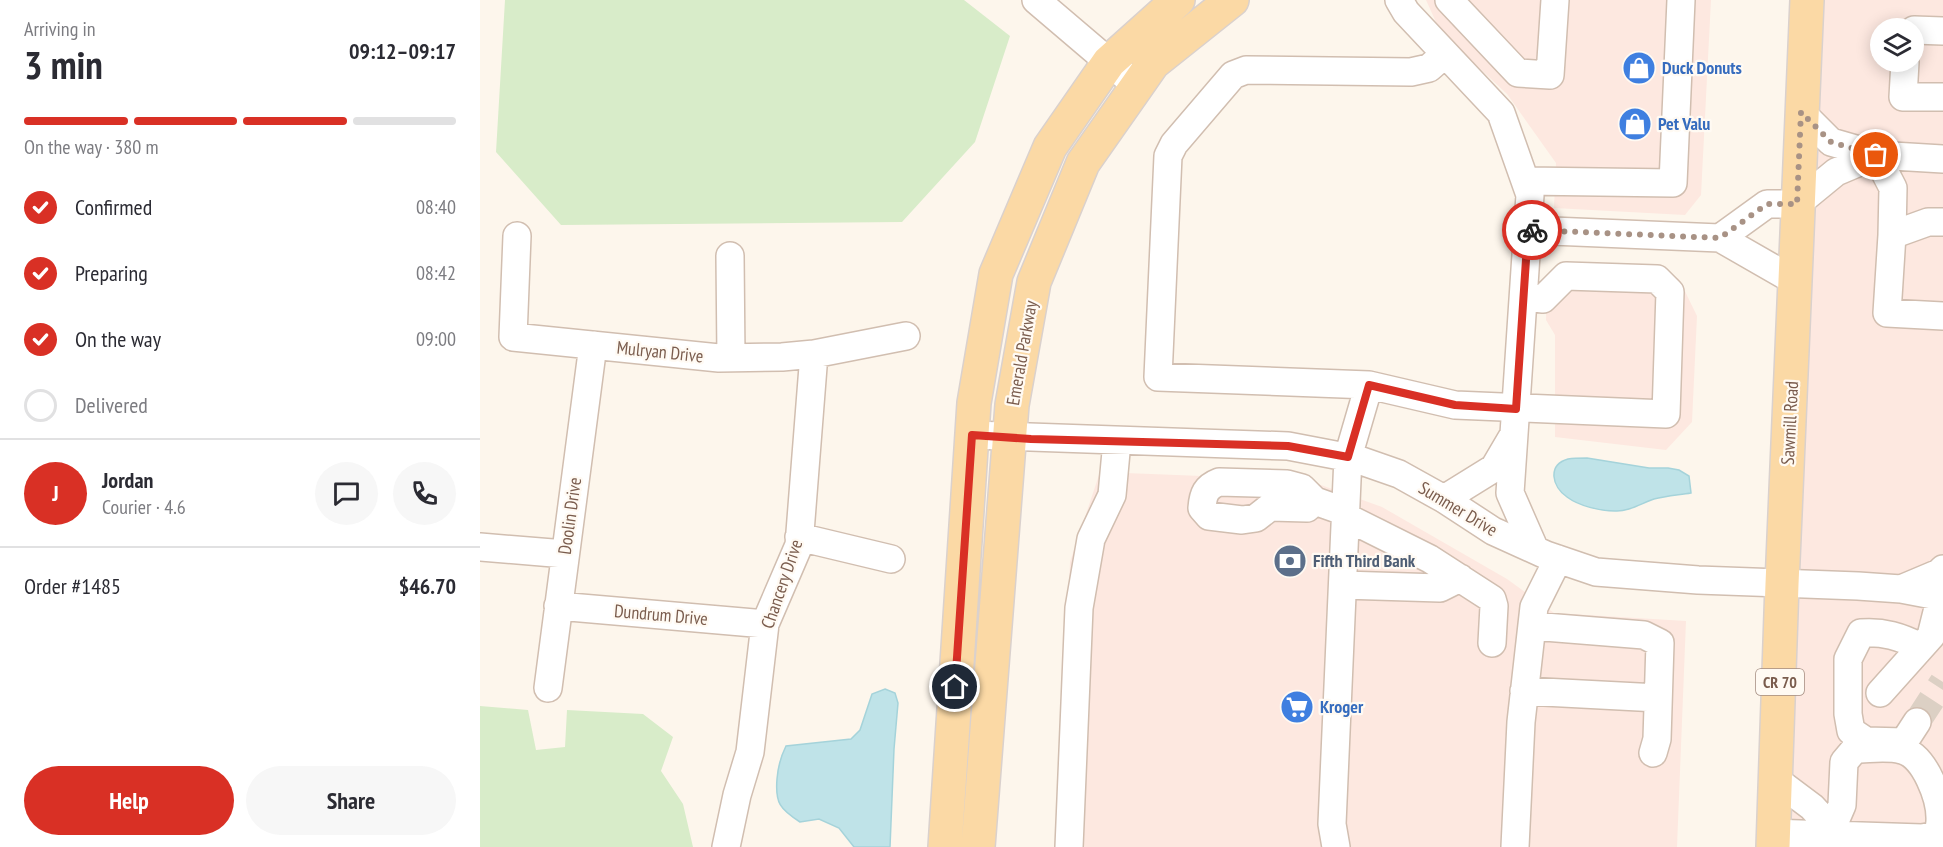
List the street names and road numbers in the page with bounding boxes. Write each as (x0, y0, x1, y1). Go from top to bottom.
street label: Emerald Parkway (1001, 298, 1042, 407)
street label: Mulryan Drive (616, 336, 704, 367)
street label: Sawmill Road (1776, 380, 1803, 466)
street label: Doolin Drive (553, 476, 586, 556)
street label: Summer Drive (1415, 476, 1502, 541)
street label: Chancery Drive (756, 536, 807, 631)
street label: Dundrum Drive (613, 599, 709, 630)
road number: CR 70 (1756, 669, 1804, 695)

